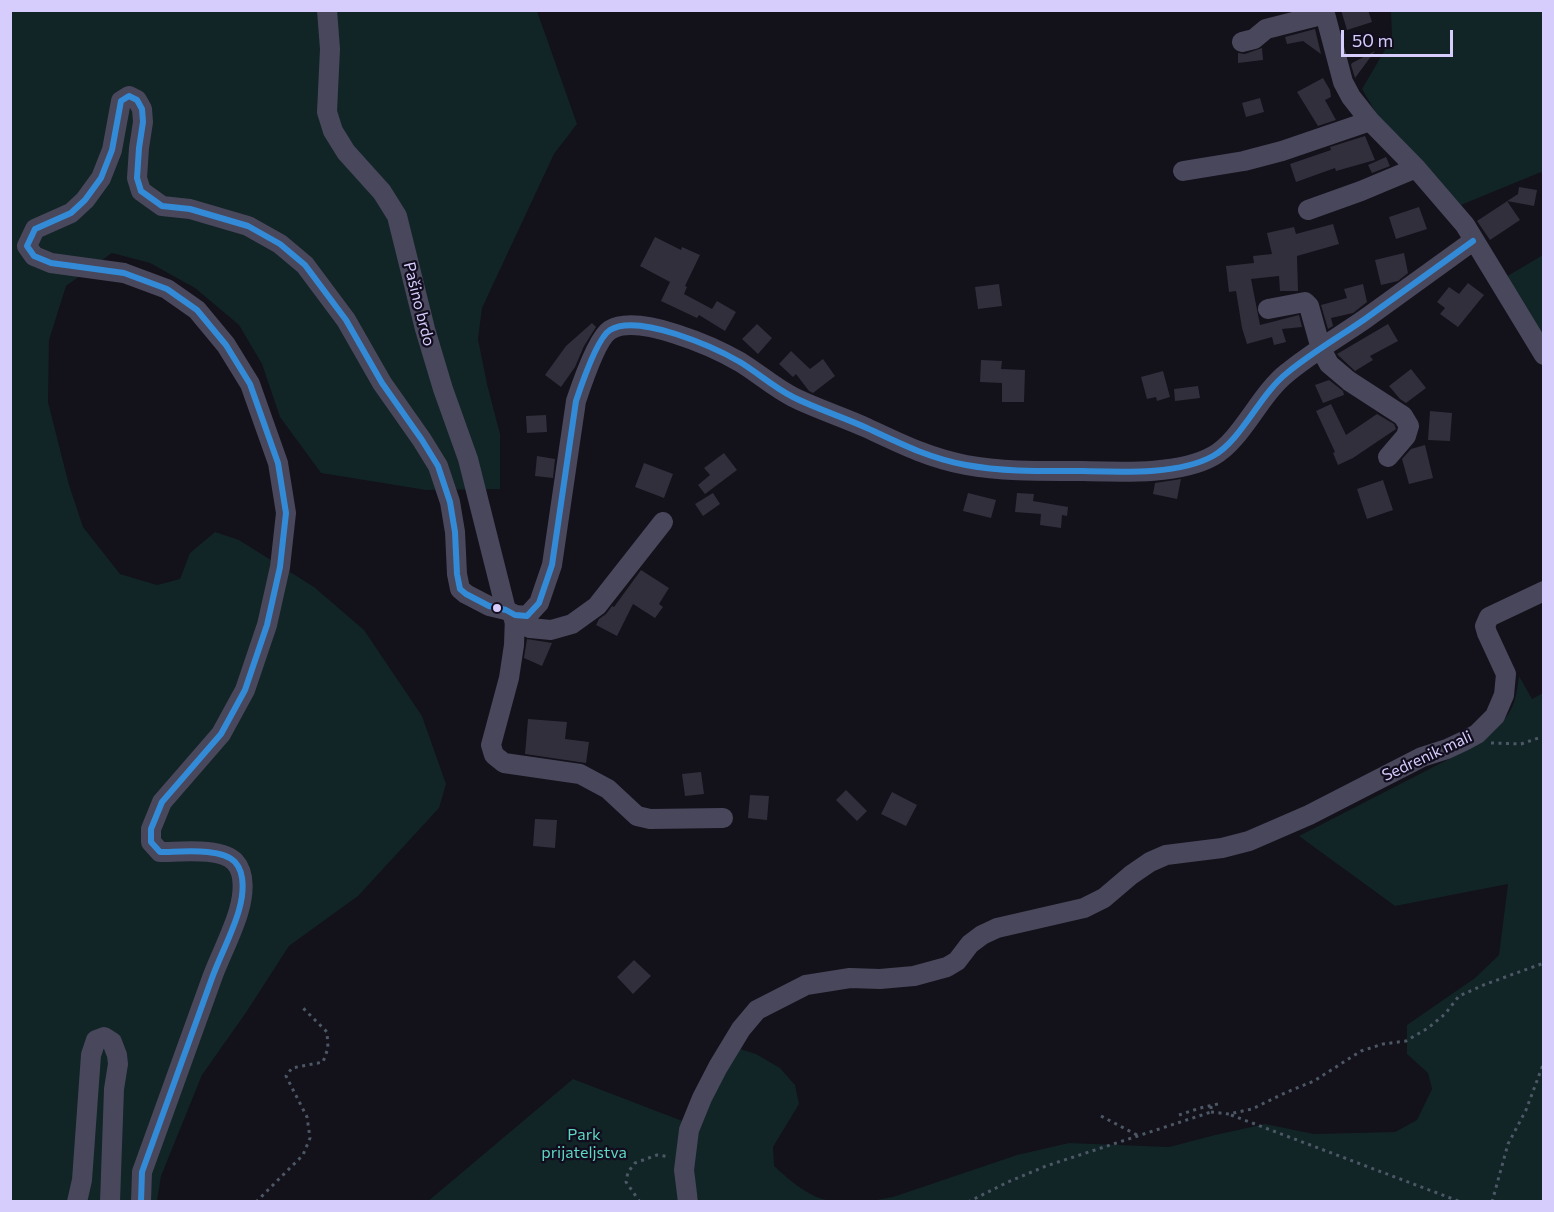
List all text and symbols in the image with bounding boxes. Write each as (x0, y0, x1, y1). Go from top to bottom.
scale bar (1344, 18, 1456, 56)
text: 50 m (1352, 29, 1393, 51)
street label: Pašino brdo (399, 260, 439, 348)
unlabelled marker (491, 602, 503, 614)
street label: Sedrenik mali (1379, 727, 1475, 785)
park label: Park prijateljstva (541, 1125, 627, 1163)

